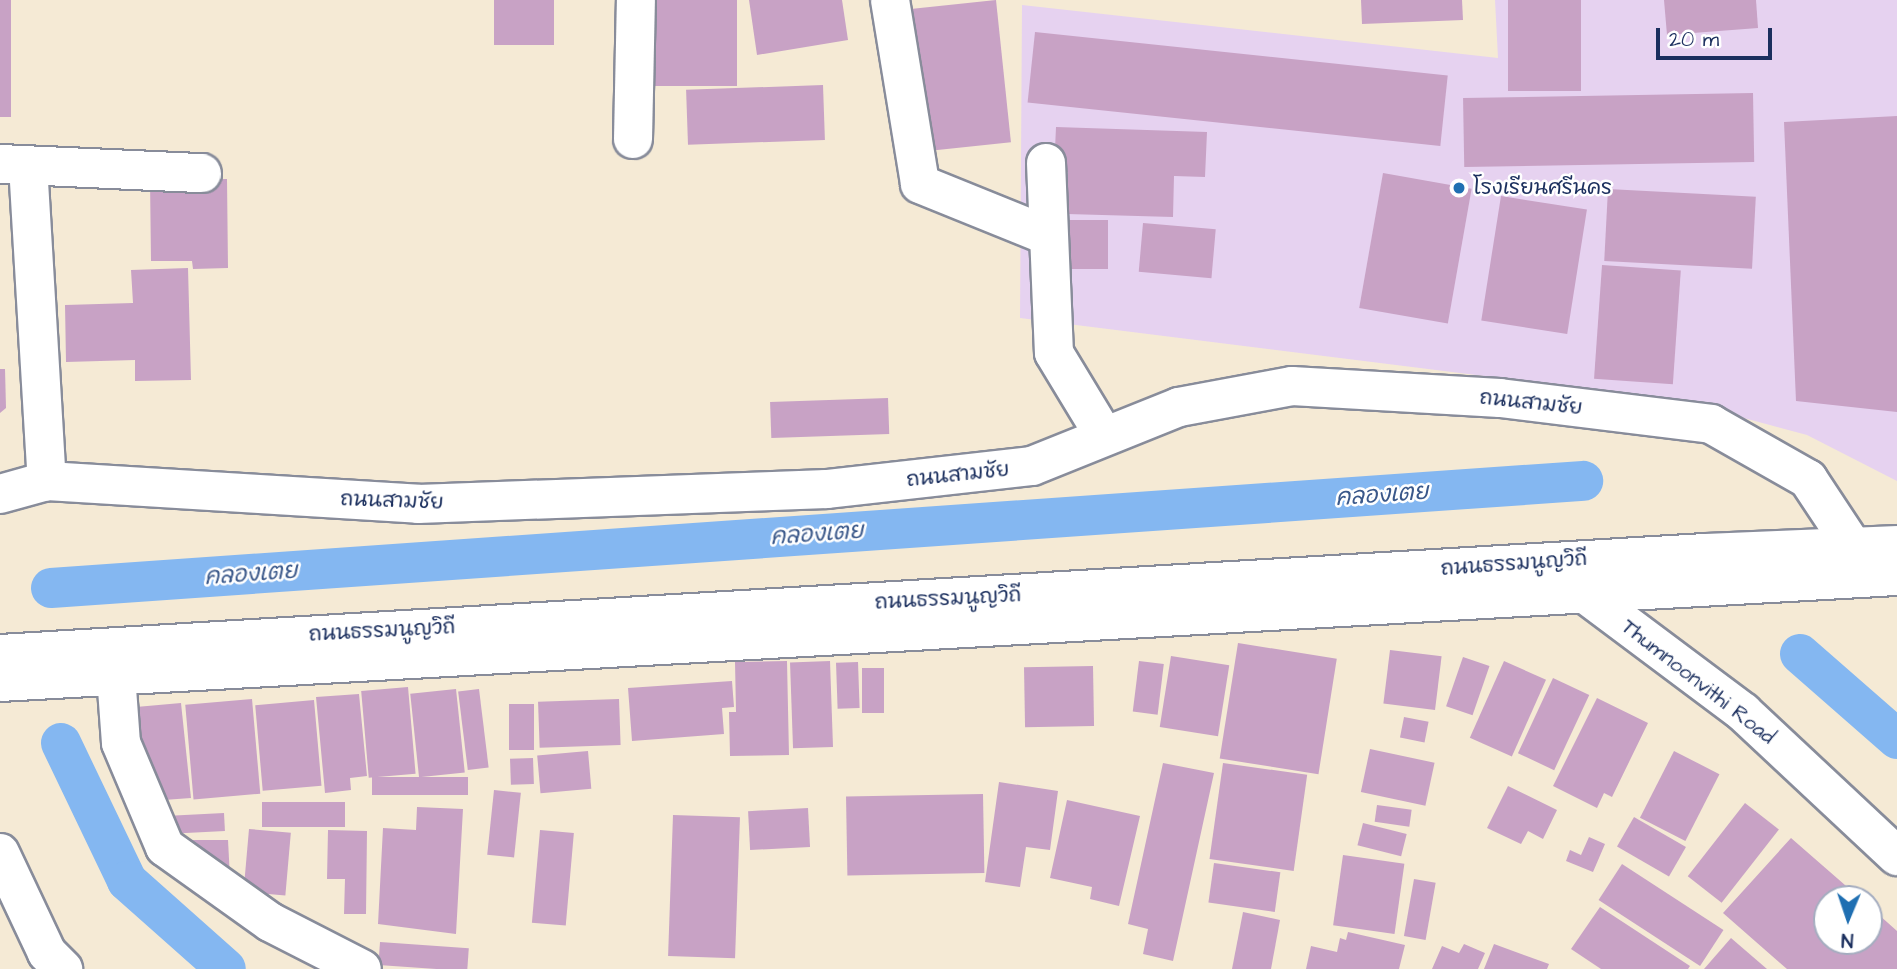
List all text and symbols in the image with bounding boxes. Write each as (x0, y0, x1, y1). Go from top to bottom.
scale bar (1659, 14, 1774, 58)
text: 20 m (1669, 25, 1719, 54)
place label: โรงเรียนศรีนคร (1473, 175, 1612, 201)
marker: โรงเรียนศรีนคร (1451, 180, 1467, 196)
street label: ถนนสามชัย (1478, 385, 1584, 421)
street label: ถนนสามชัย (905, 457, 1011, 493)
water label: คลองเตย (1335, 478, 1429, 512)
street label: ถนนสามชัย (340, 487, 444, 515)
water label: คลองเตย (770, 517, 864, 551)
street label: ถนนธรรมนูญวิถี (1440, 546, 1588, 582)
water label: คลองเตย (204, 557, 298, 591)
street label: ถนนธรรมนูญวิถี (874, 583, 1022, 615)
street label: Thumnoonvithi Road (1616, 614, 1780, 750)
street label: ถนนธรรมนูญวิถี (308, 615, 456, 647)
north arrow (1813, 885, 1883, 955)
text: N (1841, 926, 1854, 953)

